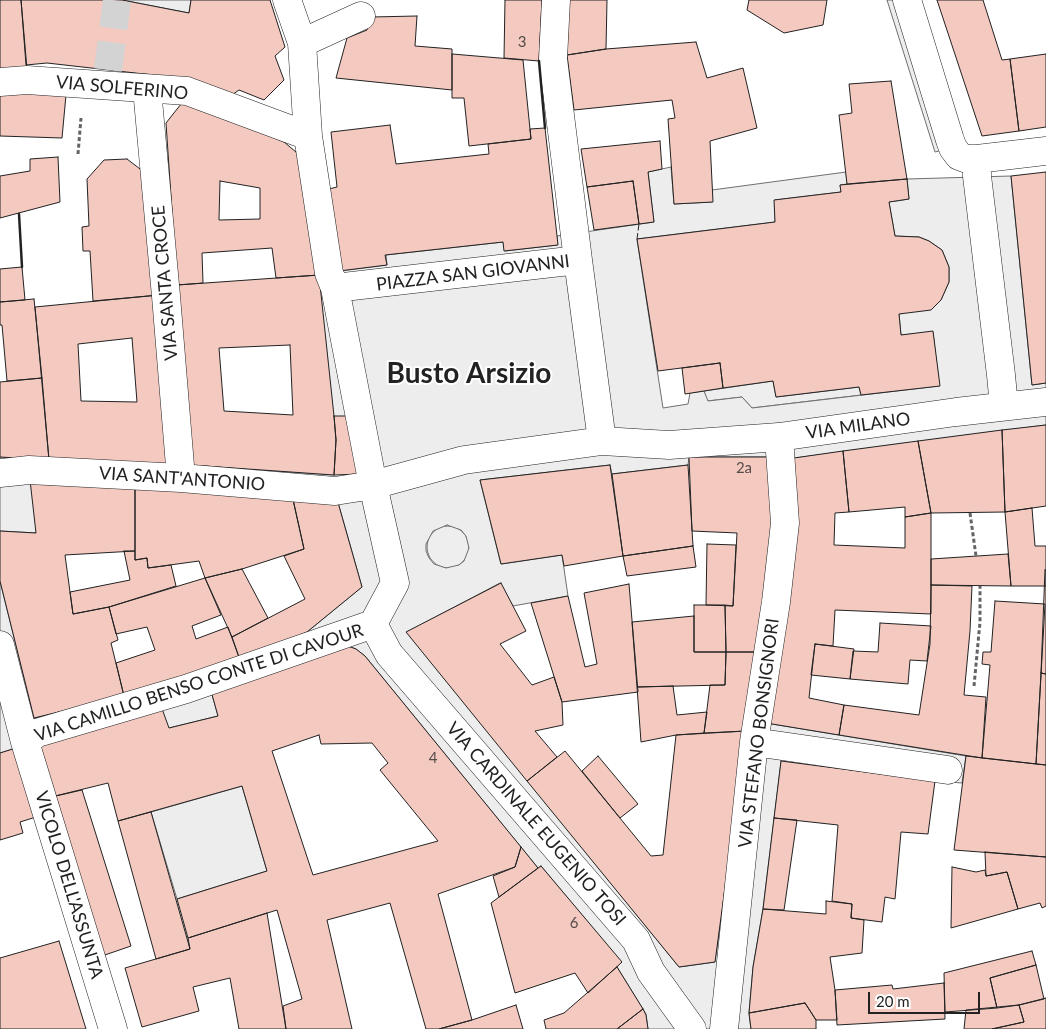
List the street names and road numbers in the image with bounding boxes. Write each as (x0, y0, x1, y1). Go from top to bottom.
street label: VIA SOLFERINO (55, 71, 189, 105)
street label: VIA SANTA CROCE (147, 205, 183, 361)
street label: PIAZZA SAN GIOVANNI (375, 250, 571, 296)
street label: VIA MILANO (804, 408, 912, 444)
street label: VIA SANT'ANTONIO (98, 462, 266, 496)
street label: VIA STEFANO BONSIGNORI (734, 617, 784, 849)
street label: VIA CAMILLO BENSO CONTE DI CAVOUR (32, 620, 366, 746)
street label: VIA CARDINALE EUGENIO TOSI (442, 718, 630, 930)
street label: VICOLO DELL'ASSUNTA (30, 789, 108, 981)

